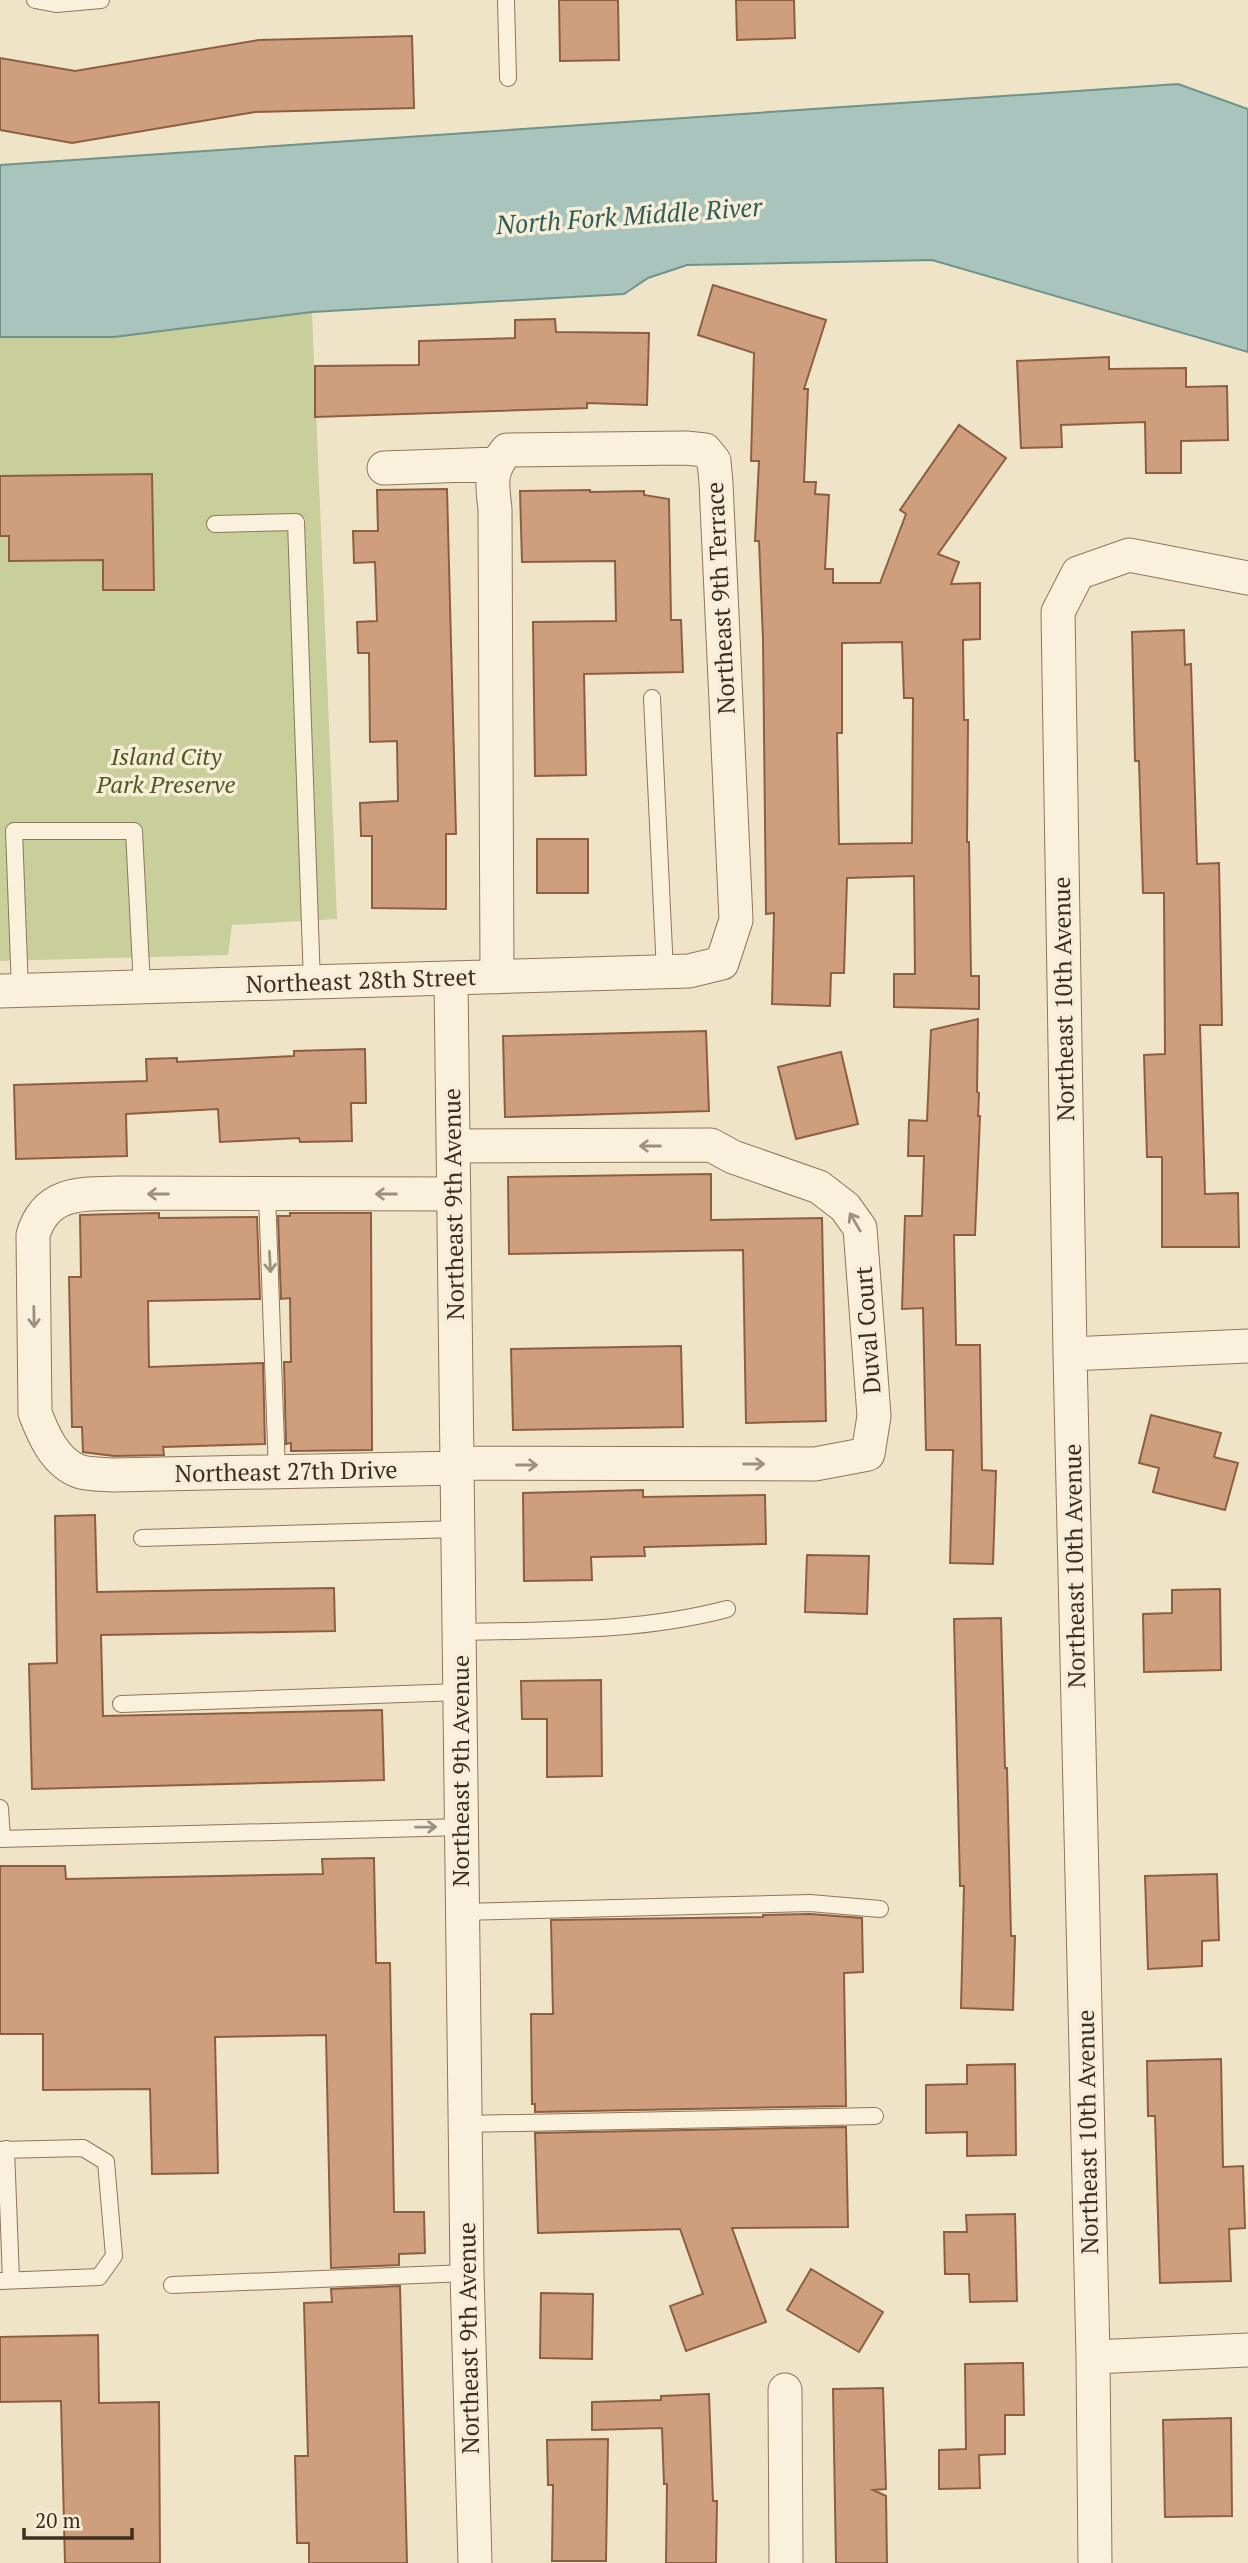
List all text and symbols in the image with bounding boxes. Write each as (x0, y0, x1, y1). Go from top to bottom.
water label: North Fork Middle River (494, 189, 764, 241)
street label: Northeast 9th Terrace (698, 481, 742, 715)
park label: Island City Park Preserve (96, 740, 236, 800)
street label: Northeast 10th Avenue (1045, 876, 1081, 1122)
street label: Northeast 28th Street (245, 960, 477, 1000)
street label: Northeast 9th Avenue (435, 1088, 471, 1320)
one-way arrow (639, 1139, 662, 1152)
one-way arrow (147, 1187, 170, 1200)
one-way arrow (374, 1187, 397, 1201)
one-way arrow (847, 1212, 861, 1233)
one-way arrow (263, 1250, 276, 1273)
street label: Duval Court (847, 1265, 887, 1395)
one-way arrow (27, 1305, 41, 1328)
street label: Northeast 10th Avenue (1056, 1443, 1092, 1689)
street label: Northeast 27th Drive (174, 1453, 398, 1489)
one-way arrow (742, 1457, 765, 1471)
one-way arrow (515, 1458, 538, 1472)
street label: Northeast 9th Avenue (444, 1655, 476, 1887)
one-way arrow (414, 1821, 437, 1834)
street label: Northeast 10th Avenue (1069, 2009, 1105, 2255)
street label: Northeast 9th Avenue (450, 2222, 486, 2454)
scale bar (24, 2496, 133, 2540)
text: 20 m (35, 2506, 81, 2534)

